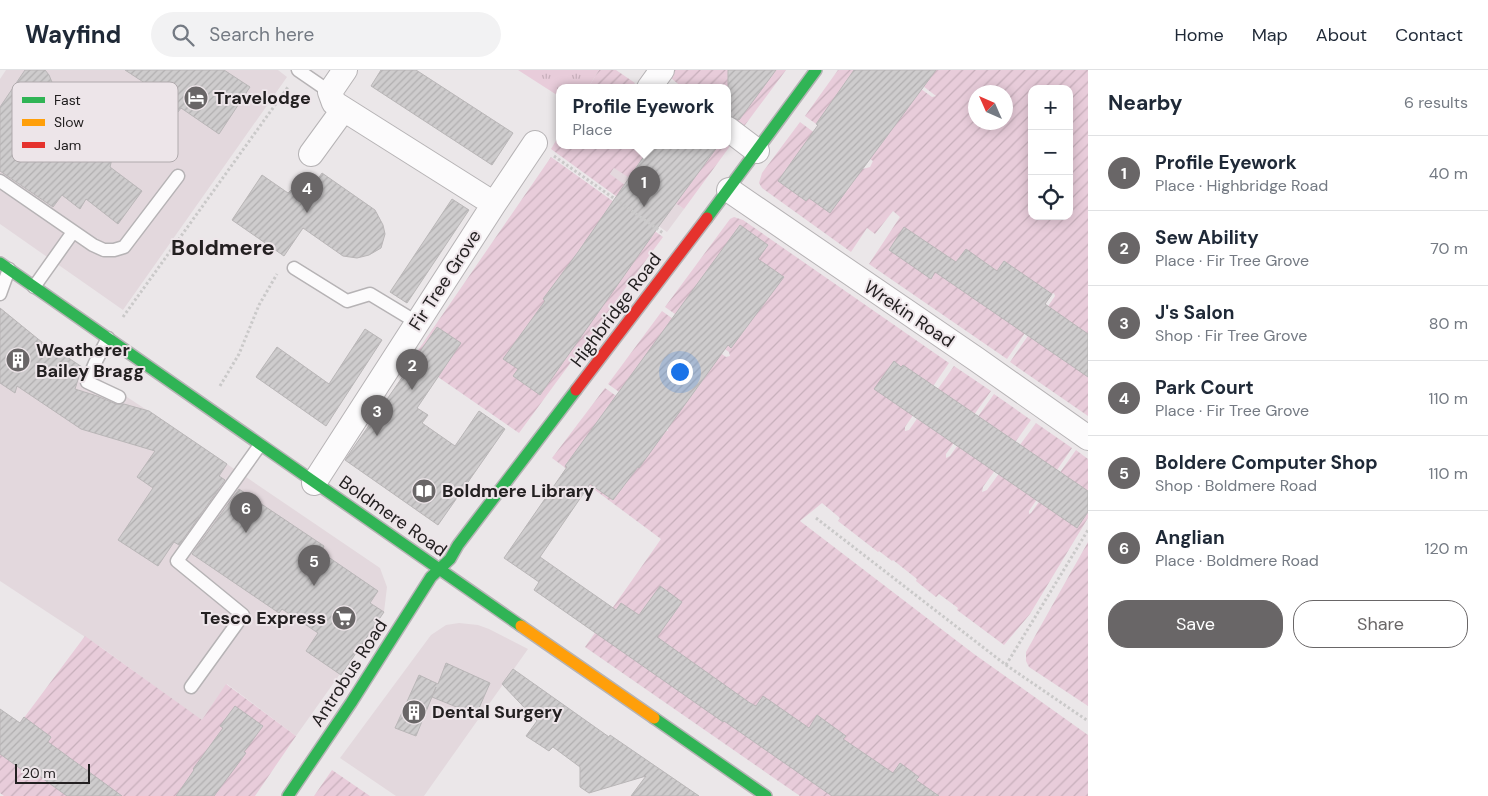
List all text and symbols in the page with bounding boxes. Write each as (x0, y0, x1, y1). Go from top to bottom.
search box (151, 12, 501, 57)
text: Wayfind (25, 19, 121, 50)
icon: search (169, 21, 197, 49)
text: Search here (209, 22, 314, 47)
text: Home (1174, 23, 1224, 47)
text: Map (1252, 23, 1288, 47)
text: About (1316, 23, 1367, 47)
text: Contact (1395, 23, 1463, 47)
legend (12, 82, 178, 162)
popup (556, 84, 731, 149)
hotel icon: Travelodge (183, 85, 209, 111)
north arrow (968, 85, 1013, 130)
map controls (1028, 85, 1073, 220)
button: + (1028, 85, 1073, 130)
place label: Travelodge (214, 86, 311, 110)
text: Nearby (1108, 89, 1182, 117)
text: Fast (54, 91, 81, 109)
text: 6 results (1404, 92, 1468, 113)
text: Profile Eyework (573, 94, 714, 119)
text: Slow (54, 113, 84, 131)
text: Place (573, 119, 612, 140)
button: − (1028, 130, 1073, 175)
text: Jam (54, 136, 81, 154)
text: Profile Eyework (1155, 150, 1297, 175)
text: 1 (1121, 163, 1127, 184)
text: 40 m (1429, 163, 1468, 184)
pin: 1 (628, 166, 660, 207)
pin: 4 (291, 172, 323, 213)
button: locate (1028, 175, 1073, 220)
text: Place · Highbridge Road (1155, 175, 1328, 196)
street label: Fir Tree Grove (403, 225, 487, 335)
text: Sew Ability (1155, 225, 1259, 250)
district label: Boldmere (171, 233, 275, 262)
text: 2 (1119, 238, 1129, 259)
text: 70 m (1430, 238, 1468, 259)
street label: Highbridge Road (565, 248, 667, 372)
text: Place · Fir Tree Grove (1155, 250, 1309, 271)
street label: Wrekin Road (859, 275, 959, 353)
text: J's Salon (1155, 300, 1235, 325)
text: 3 (1119, 313, 1129, 334)
text: 80 m (1429, 313, 1468, 334)
text: Shop · Fir Tree Grove (1155, 325, 1307, 346)
place label: Weatherer Bailey Bragg (36, 338, 144, 383)
building icon: Weatherer Bailey Bragg (5, 347, 31, 373)
pin: 2 (396, 349, 428, 390)
your location (667, 359, 693, 385)
text: Park Court (1155, 375, 1254, 400)
text: 4 (1119, 388, 1129, 409)
text: 110 m (1429, 388, 1468, 409)
pin: 3 (361, 395, 393, 436)
text: Place · Fir Tree Grove (1155, 400, 1309, 421)
text: Boldere Computer Shop (1155, 450, 1378, 475)
text: 5 (1119, 463, 1129, 484)
text: 110 m (1429, 463, 1468, 484)
street label: Boldmere Road (334, 470, 452, 562)
text: Shop · Boldmere Road (1155, 475, 1317, 496)
library icon: Boldmere Library (411, 478, 437, 504)
place label: Boldmere Library (442, 479, 594, 503)
pin: 6 (230, 492, 262, 533)
text: Anglian (1155, 525, 1225, 550)
text: 6 (1119, 538, 1129, 559)
text: 120 m (1424, 538, 1468, 559)
pin: 5 (298, 545, 330, 586)
text: Place · Boldmere Road (1155, 550, 1319, 571)
button: Save (1108, 600, 1283, 648)
button: Share (1293, 600, 1468, 648)
supermarket icon: Tesco Express (331, 605, 357, 631)
place label: Tesco Express (201, 606, 326, 630)
street label: Antrobus Road (305, 615, 393, 731)
building icon: Dental Surgery (401, 699, 427, 725)
place label: Dental Surgery (432, 700, 563, 724)
scale bar (15, 761, 90, 784)
text: 20 m (22, 764, 56, 782)

